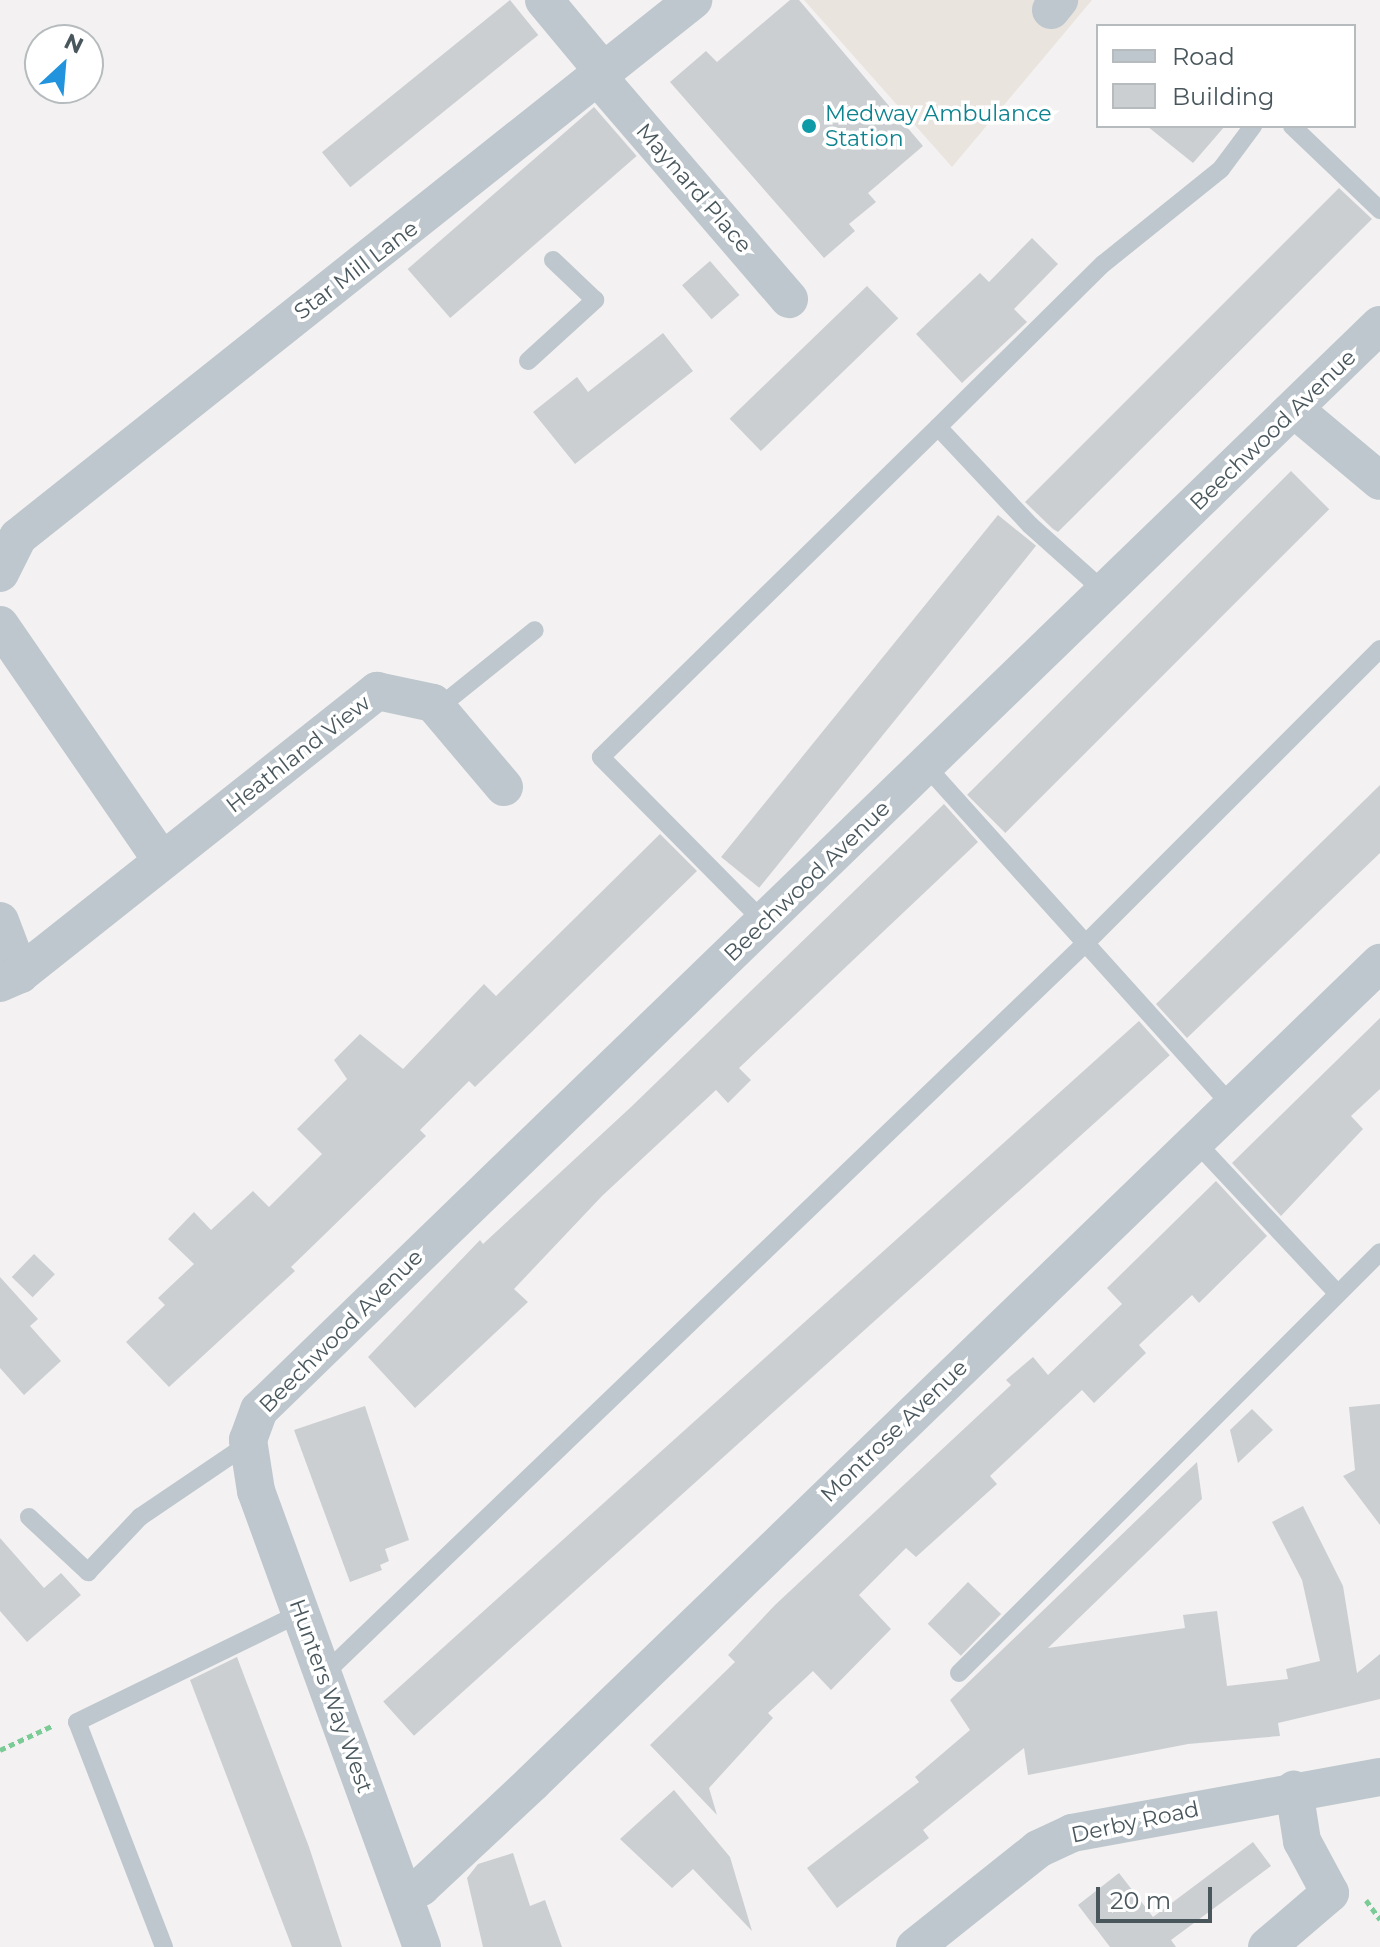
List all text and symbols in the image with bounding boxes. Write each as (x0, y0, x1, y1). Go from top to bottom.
north arrow (24, 24, 104, 104)
legend (1096, 24, 1356, 128)
text: N (60, 28, 88, 60)
text: Road (1172, 42, 1235, 71)
text: Building (1172, 82, 1275, 111)
place label: Medway Ambulance Station (825, 100, 1051, 152)
marker: Medway Ambulance Station (800, 117, 818, 135)
street label: Maynard Place (631, 118, 757, 258)
street label: Star Mill Lane (289, 215, 423, 325)
street label: Beechwood Avenue (1185, 344, 1361, 516)
street label: Heathland View (221, 690, 375, 818)
street label: Beechwood Avenue (719, 795, 895, 967)
street label: Beechwood Avenue (254, 1244, 428, 1418)
street label: Montrose Avenue (815, 1354, 973, 1508)
street label: Hunters Way West (284, 1596, 378, 1796)
street label: Derby Road (1069, 1796, 1201, 1848)
scale bar (1100, 1871, 1216, 1921)
text: 20 m (1110, 1886, 1171, 1915)

